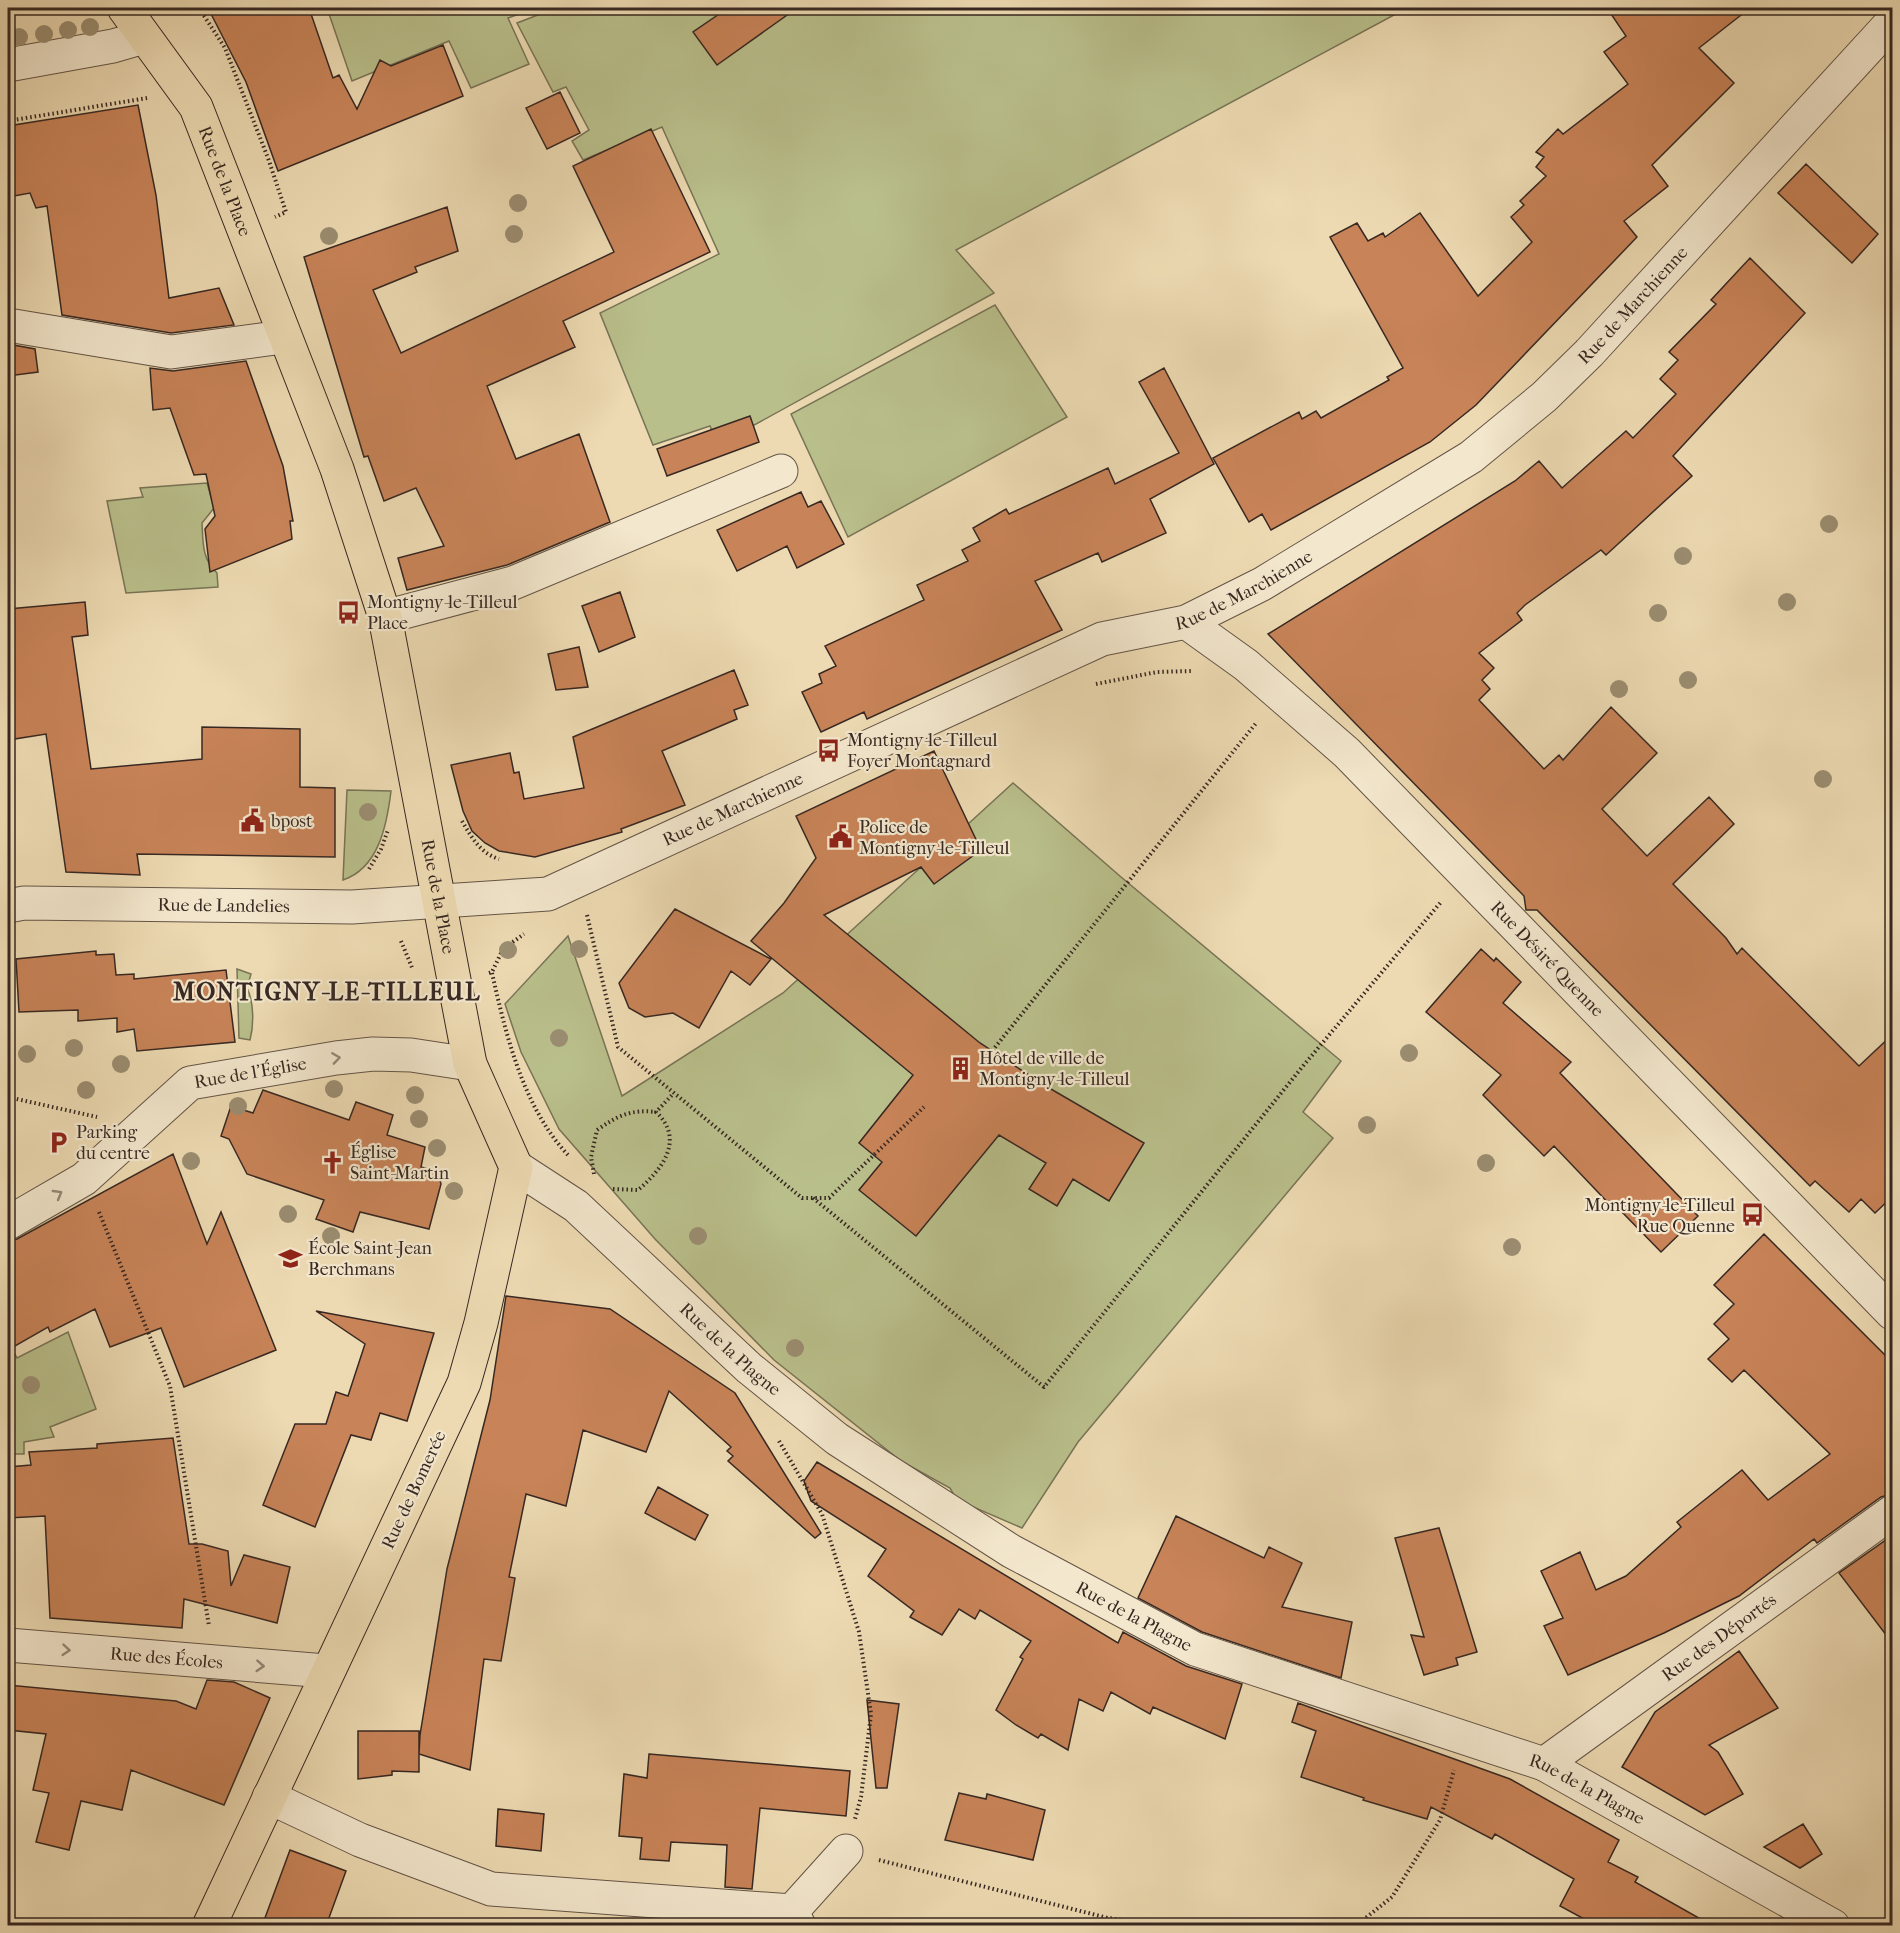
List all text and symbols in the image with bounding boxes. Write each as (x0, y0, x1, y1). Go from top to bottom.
street label: Rue de la Place (194, 123, 256, 239)
street label: Rue de Marchienne (1573, 242, 1692, 369)
street label: Rue de Marchienne (1174, 545, 1316, 634)
place label: Montigny-le-Tilleul Place (367, 592, 517, 634)
bus stop icon: Montigny-le-Tilleul Place (336, 599, 362, 625)
place label: Montigny-le-Tilleul Foyer Montagnard (847, 730, 997, 772)
bus stop icon: Montigny-le-Tilleul Foyer Montagnard (816, 737, 842, 763)
street label: Rue de Marchienne (659, 768, 806, 850)
public building icon: bpost (240, 808, 266, 834)
place label: bpost (270, 811, 313, 832)
place label: Police de Montigny-le-Tilleul (859, 817, 1009, 859)
public building icon: Police de Montigny-le-Tilleul (828, 824, 854, 850)
street label: Rue de la Place (417, 837, 459, 956)
street label: Rue de Landelies (157, 894, 290, 917)
street label: Rue Désiré Quenne (1486, 897, 1608, 1021)
district label: MONTIGNY-LE-TILLEUL (173, 978, 481, 1006)
place label: Hôtel de ville de Montigny-le-Tilleul (979, 1048, 1129, 1090)
street label: Rue de l'Église (193, 1053, 308, 1093)
one-way arrow (331, 1053, 341, 1065)
building icon: Hôtel de ville de Montigny-le-Tilleul (948, 1055, 974, 1081)
place label: Parking du centre (76, 1122, 150, 1164)
parking icon: Parking du centre (45, 1129, 71, 1155)
place label: Église Saint-Martin (350, 1141, 450, 1184)
church icon: Église Saint-Martin (319, 1149, 345, 1175)
one-way arrow (52, 1190, 62, 1201)
place label: Montigny-le-Tilleul Rue Quenne (1585, 1195, 1735, 1237)
bus stop icon: Montigny-le-Tilleul Rue Quenne (1740, 1202, 1766, 1228)
place label: École Saint-Jean Berchmans (308, 1237, 432, 1280)
school or university icon: École Saint-Jean Berchmans (277, 1245, 303, 1271)
street label: Rue de la Plagne (675, 1298, 785, 1400)
street label: Rue de Bomerée (377, 1427, 451, 1552)
street label: Rue de la Plagne (1072, 1577, 1196, 1656)
street label: Rue des Déportés (1658, 1589, 1780, 1686)
one-way arrow (61, 1643, 70, 1656)
street label: Rue des Écoles (109, 1643, 224, 1673)
one-way arrow (256, 1660, 265, 1673)
street label: Rue de la Plagne (1527, 1749, 1648, 1829)

